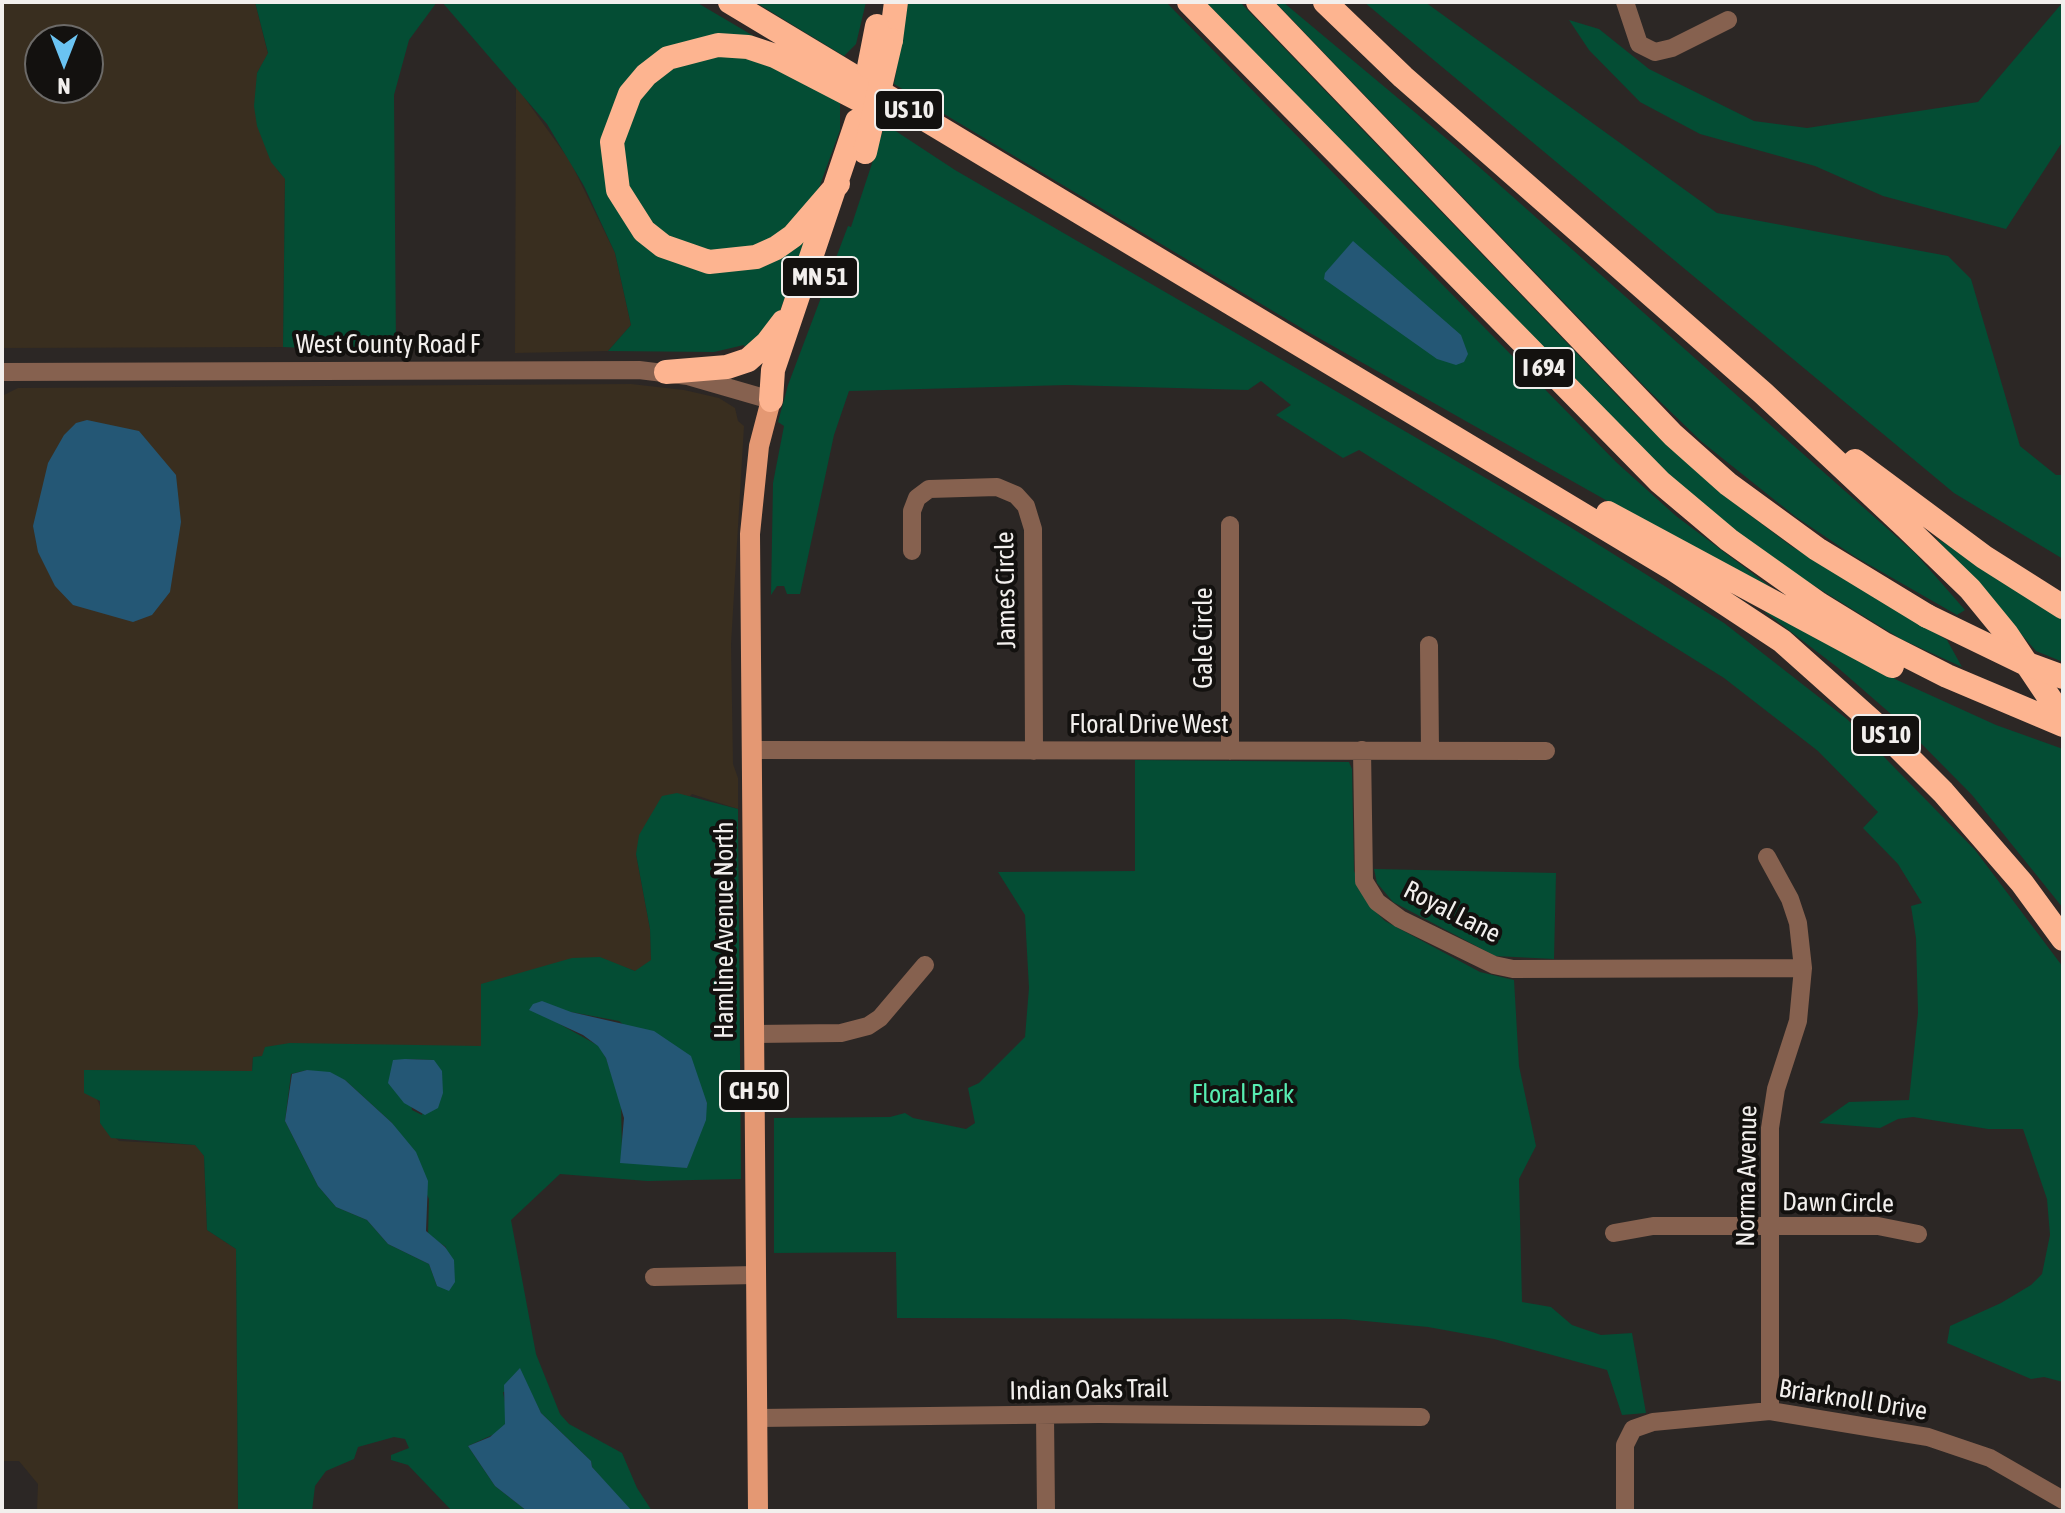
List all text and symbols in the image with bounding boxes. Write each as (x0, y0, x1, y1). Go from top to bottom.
north arrow (24, 24, 104, 104)
text: N (58, 73, 71, 99)
road number: US 10 (875, 90, 943, 130)
road number: MN 51 (782, 257, 858, 297)
street label: West County Road F (296, 329, 480, 361)
road number: I 694 (1514, 348, 1574, 388)
street label: James Circle (989, 531, 1023, 649)
street label: Gale Circle (1188, 587, 1220, 689)
street label: Floral Drive West (1069, 709, 1229, 741)
road number: US 10 (1852, 715, 1920, 755)
street label: Hamline Avenue North (709, 821, 741, 1039)
street label: Royal Lane (1398, 874, 1506, 950)
road number: CH 50 (720, 1071, 788, 1111)
park label: Floral Park (1192, 1079, 1294, 1111)
street label: Norma Avenue (1730, 1105, 1764, 1247)
street label: Dawn Circle (1782, 1186, 1894, 1220)
street label: Indian Oaks Trail (1009, 1373, 1169, 1407)
street label: Briarknoll Drive (1777, 1373, 1929, 1427)

